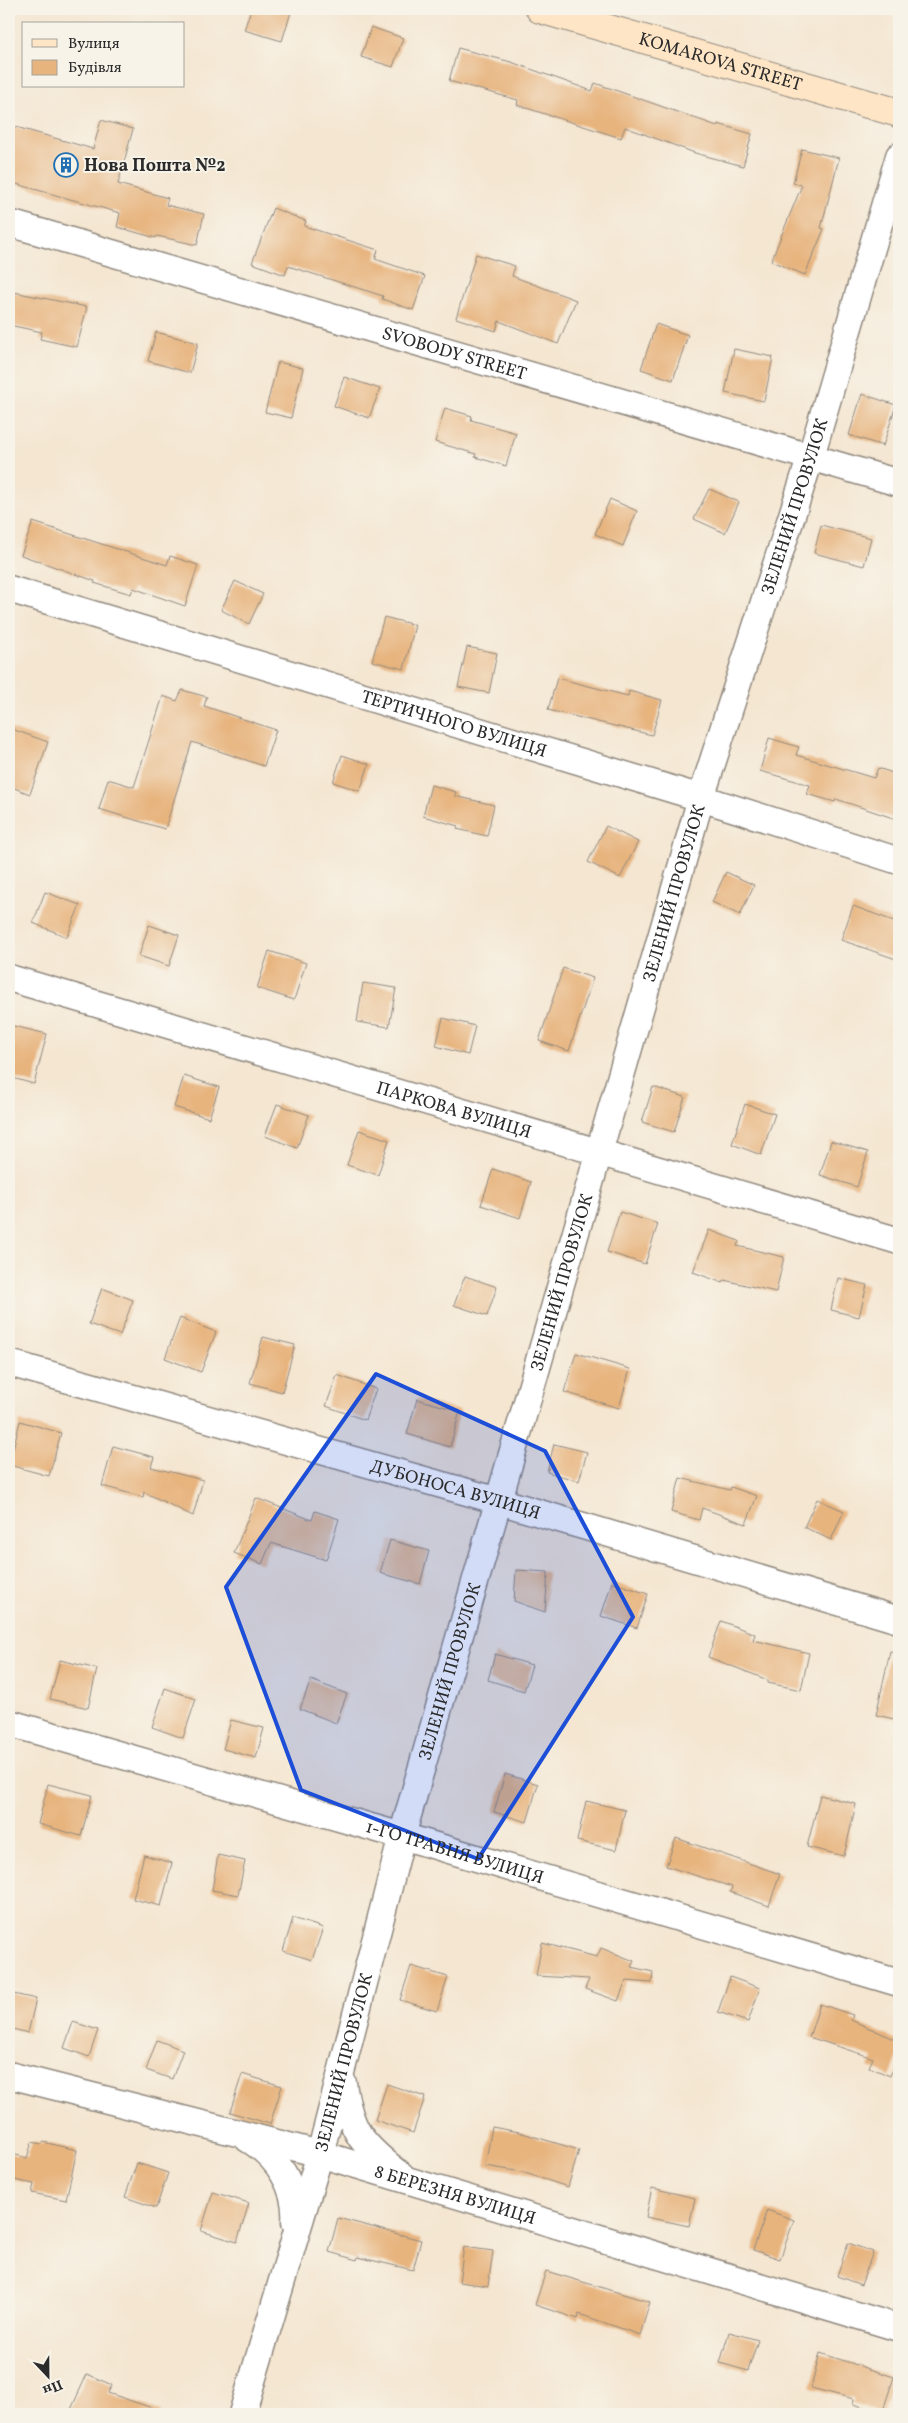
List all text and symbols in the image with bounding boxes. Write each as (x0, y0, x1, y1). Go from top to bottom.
legend (22, 22, 185, 88)
street label: KOMAROVA STREET (635, 27, 805, 98)
text: Вулиця (68, 34, 120, 55)
text: Будівля (68, 58, 122, 79)
building icon: Нова Пошта №2 (53, 152, 79, 178)
place label: Нова Пошта №2 (84, 154, 226, 179)
street label: SVOBODY STREET (379, 322, 530, 388)
street label: ЗЕЛЕНИЙ ПРОВУЛОК (756, 416, 835, 599)
street label: ТЕРТИЧНОГО ВУЛИЦЯ (358, 685, 550, 765)
street label: ЗЕЛЕНИЙ ПРОВУЛОК (638, 802, 712, 985)
street label: ПАРКОВА ВУЛИЦЯ (373, 1076, 534, 1146)
street label: ЗЕЛЕНИЙ ПРОВУЛОК (525, 1191, 600, 1375)
street label: ДУБОНОСА ВУЛИЦЯ (367, 1454, 543, 1527)
street label: ЗЕЛЕНИЙ ПРОВУЛОК (413, 1580, 488, 1764)
street label: 1-ГО ТРАВНЯ ВУЛИЦЯ (362, 1815, 546, 1891)
street label: ЗЕЛЕНИЙ ПРОВУЛОК (310, 1971, 380, 2155)
street label: 8 БЕРЕЗНЯ ВУЛИЦЯ (371, 2160, 538, 2232)
north arrow (22, 2350, 72, 2400)
text: Пн (40, 2374, 65, 2399)

